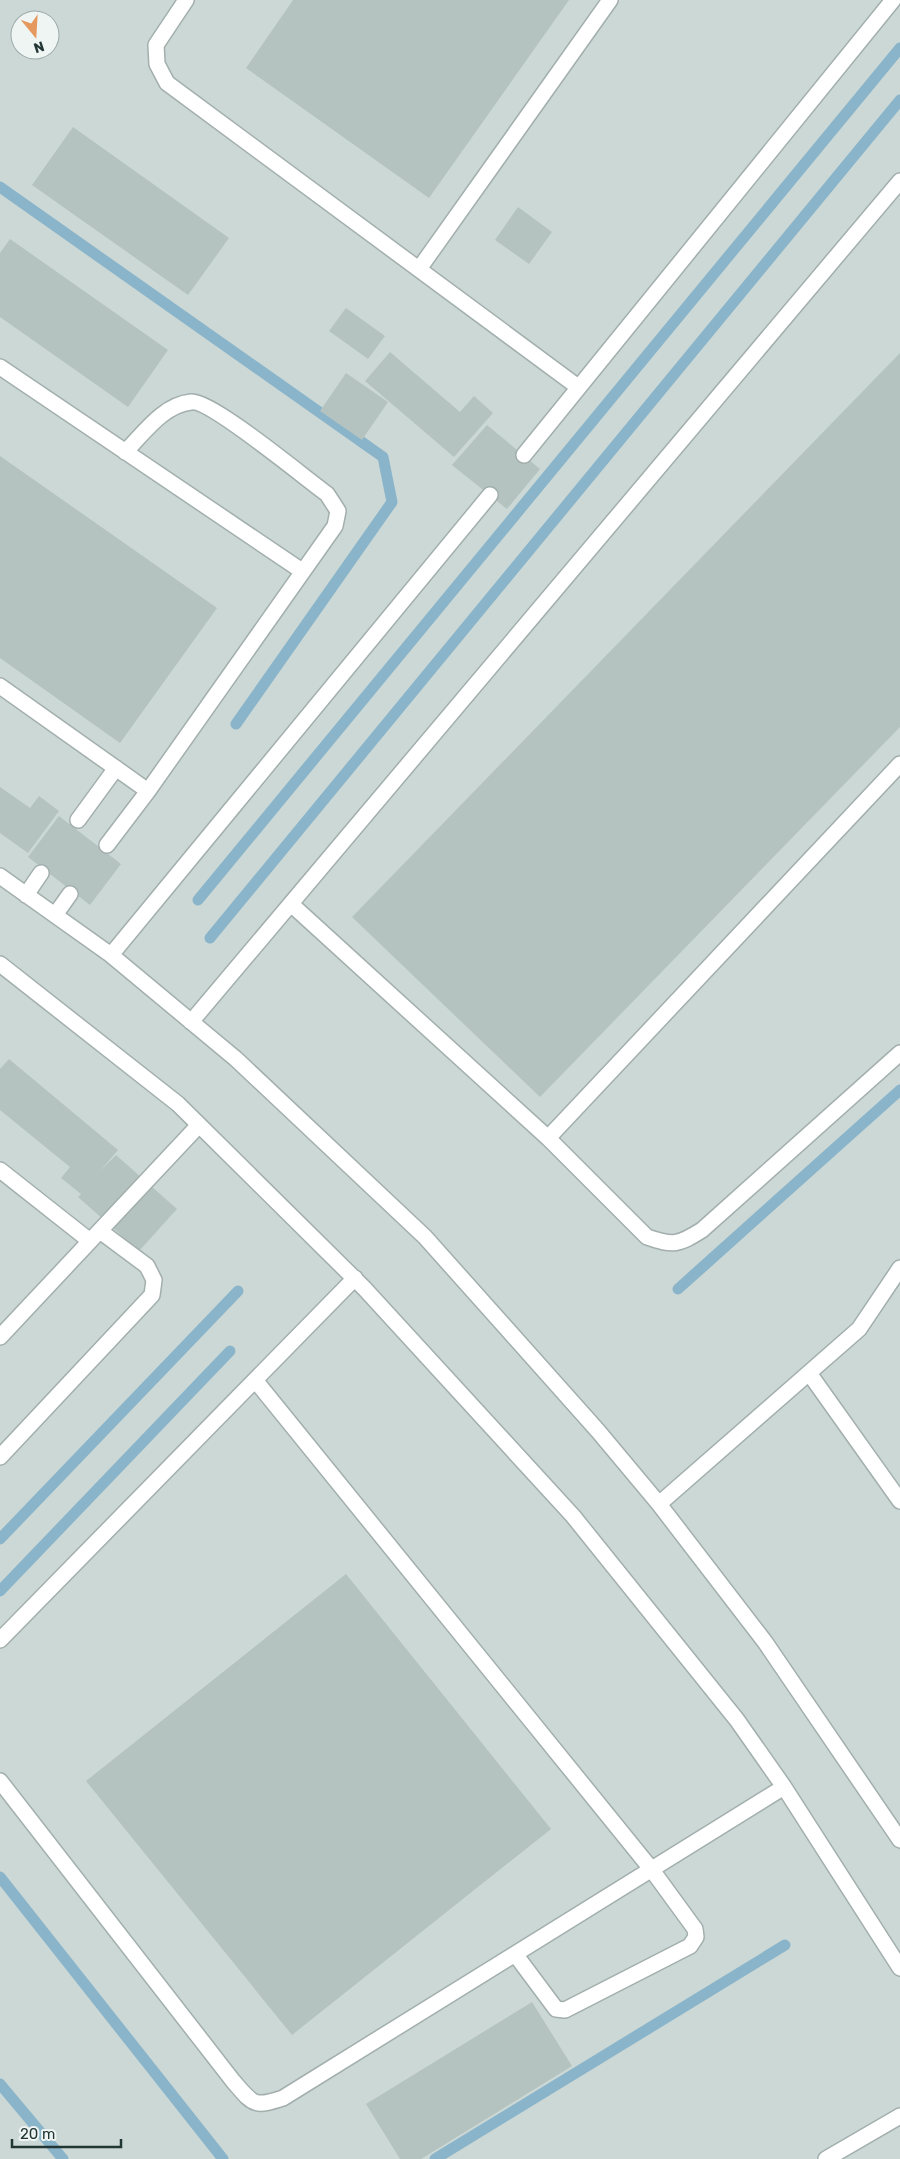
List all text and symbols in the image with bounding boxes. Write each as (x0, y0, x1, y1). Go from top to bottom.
north arrow (10, 10, 60, 60)
text: N (31, 37, 46, 57)
scale bar (12, 2116, 121, 2148)
text: 20 m (20, 2125, 55, 2143)

